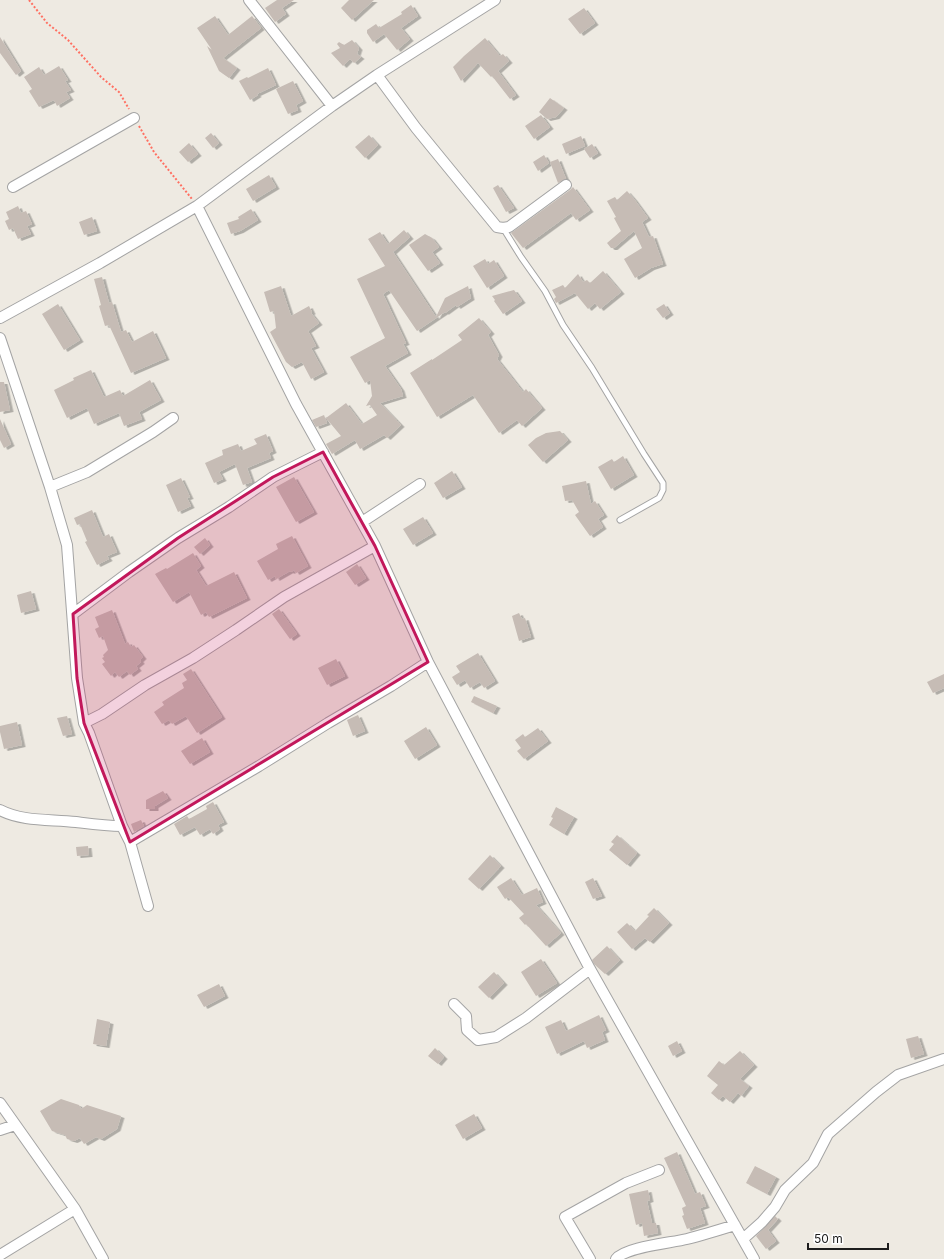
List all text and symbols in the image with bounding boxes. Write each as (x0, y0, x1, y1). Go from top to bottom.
scale bar (808, 1225, 888, 1251)
text: 50 m (814, 1231, 843, 1246)

